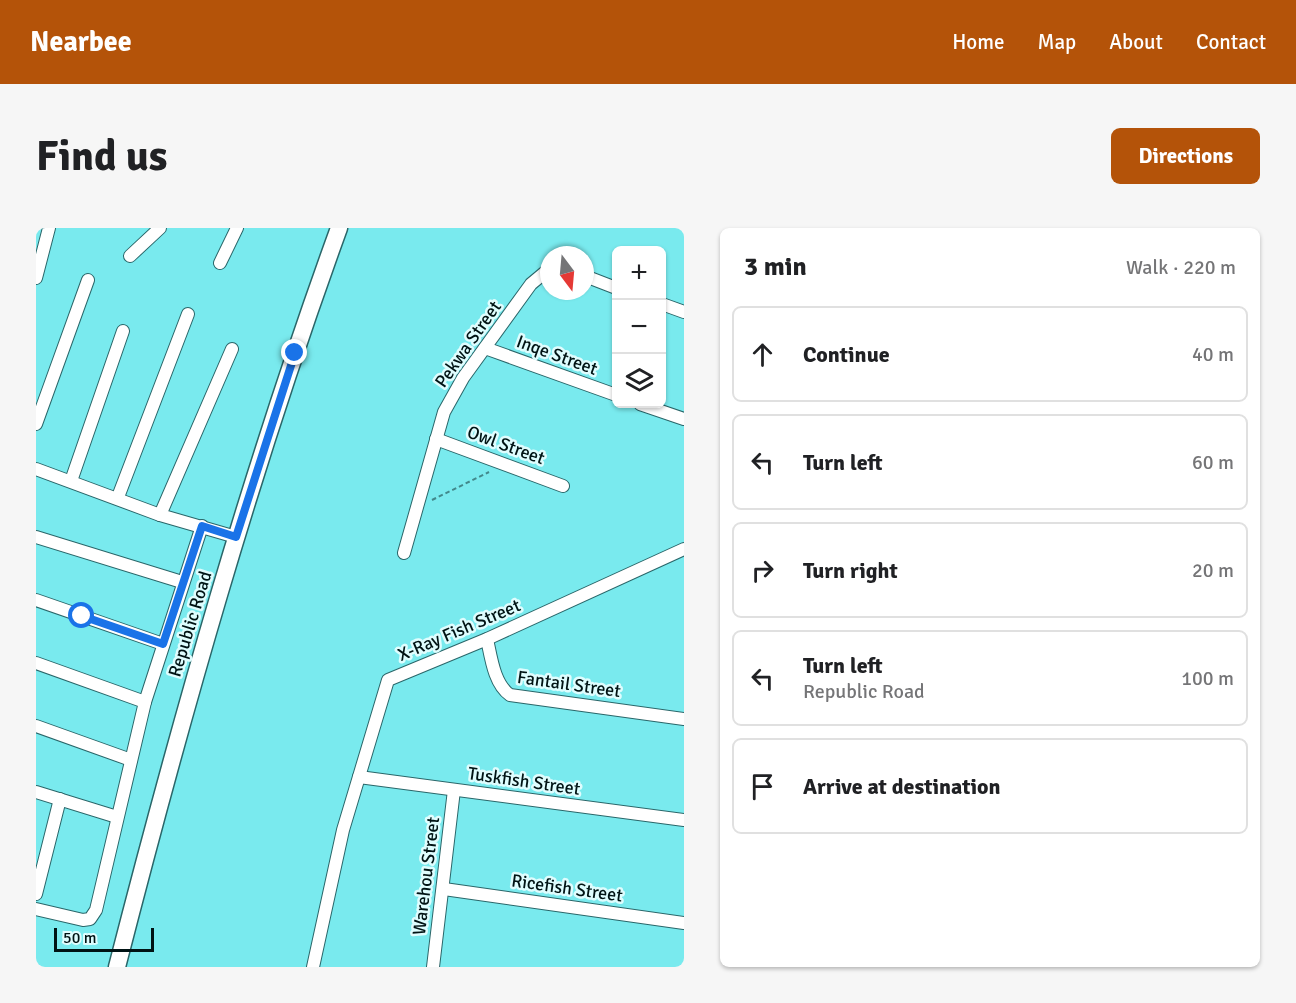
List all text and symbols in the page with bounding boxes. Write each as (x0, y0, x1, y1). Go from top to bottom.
text: Nearbee (30, 25, 132, 59)
text: Home (952, 29, 1005, 55)
text: Map (1038, 29, 1076, 55)
text: About (1109, 29, 1163, 55)
text: Contact (1196, 29, 1266, 55)
button: Directions (1111, 128, 1260, 184)
text: Find us (36, 131, 167, 182)
north arrow (540, 246, 594, 300)
map controls (612, 246, 666, 408)
button: + (612, 246, 666, 300)
text: 3 min (744, 251, 807, 283)
text: Walk · 220 m (1126, 255, 1236, 280)
street label: Pekwa Street (430, 296, 506, 392)
button: − (612, 300, 666, 354)
street label: Inqe Street (514, 330, 600, 380)
icon: ahead (746, 338, 779, 371)
route end (281, 339, 307, 365)
text: Continue (803, 341, 890, 368)
text: 40 m (1192, 342, 1234, 367)
button: layers (612, 354, 666, 408)
street label: Owl Street (464, 421, 548, 469)
icon: left (746, 446, 779, 479)
text: Turn left (803, 449, 883, 476)
text: 60 m (1192, 450, 1234, 475)
icon: right (746, 554, 779, 587)
text: Turn right (803, 557, 898, 584)
text: 20 m (1192, 558, 1234, 583)
street label: Republic Road (163, 568, 217, 680)
street label: X-Ray Fish Street (394, 594, 524, 666)
route start (68, 602, 94, 628)
text: Turn left (803, 652, 883, 679)
icon: left (746, 662, 779, 695)
street label: Fantail Street (516, 666, 622, 702)
text: 100 m (1181, 666, 1234, 691)
text: Republic Road (803, 679, 925, 704)
street label: Tuskfish Street (466, 762, 582, 800)
icon: arrive (746, 770, 779, 803)
text: Arrive at destination (803, 773, 1000, 800)
street label: Warehou Street (408, 816, 444, 936)
street label: Ricefish Street (510, 869, 624, 907)
scale bar (54, 925, 154, 952)
text: 50 m (63, 928, 97, 948)

